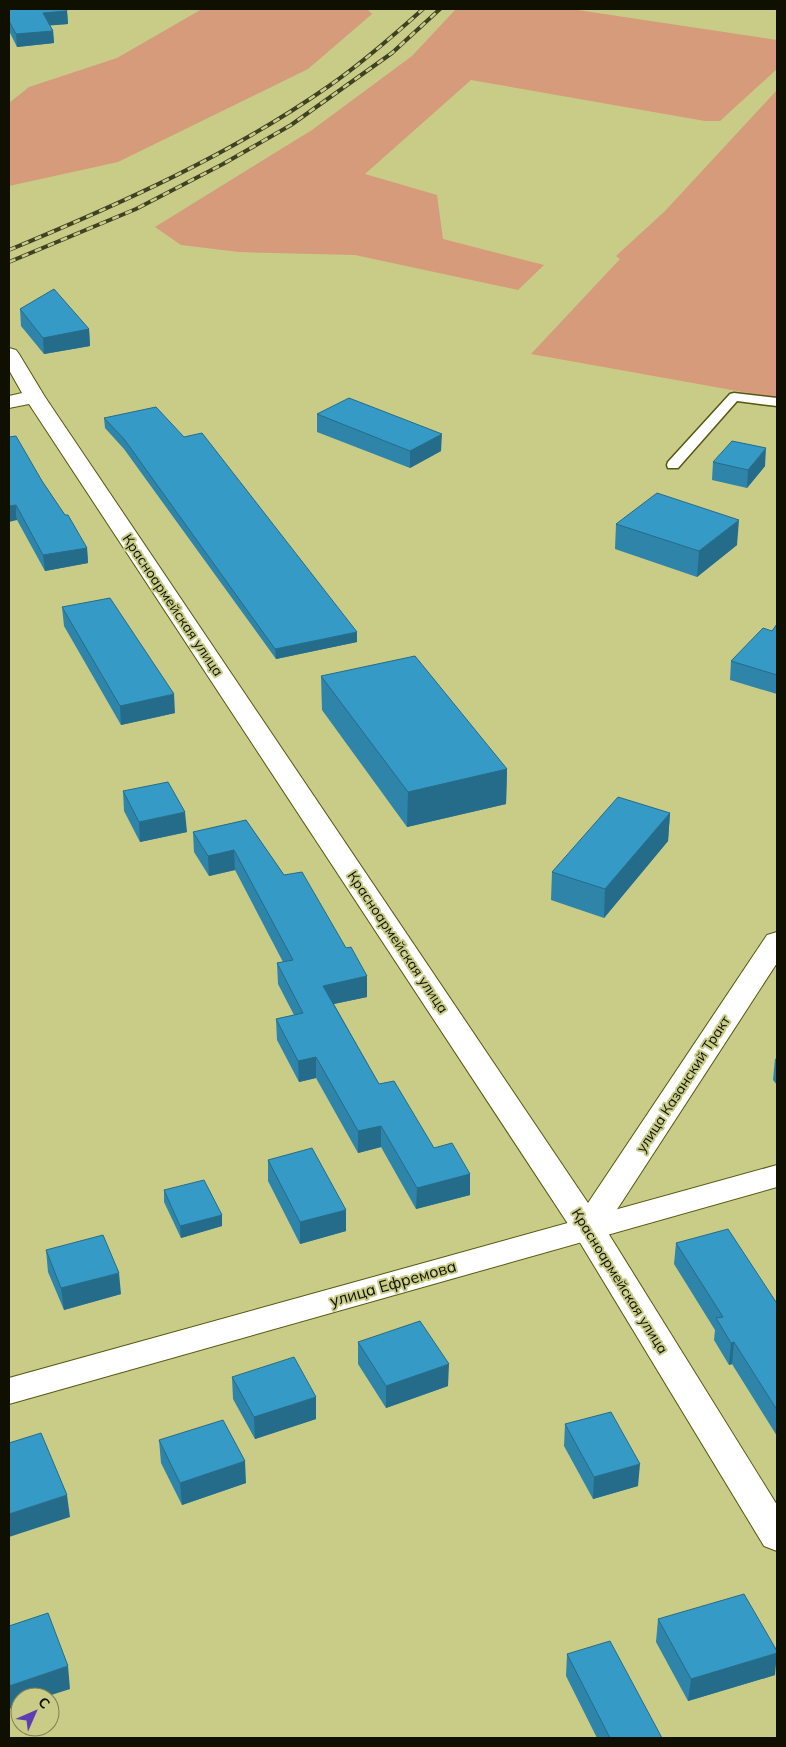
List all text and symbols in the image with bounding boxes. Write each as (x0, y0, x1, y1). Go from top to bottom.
street label: Красноармейская улица (119, 530, 227, 680)
street label: Красноармейская улица (344, 867, 452, 1017)
street label: улица Казанский Тракт (632, 1012, 734, 1156)
street label: Красноармейская улица (568, 1205, 672, 1357)
street label: улица Ефремова (327, 1255, 459, 1311)
north arrow (10, 1687, 60, 1737)
text: С (34, 1693, 54, 1713)

